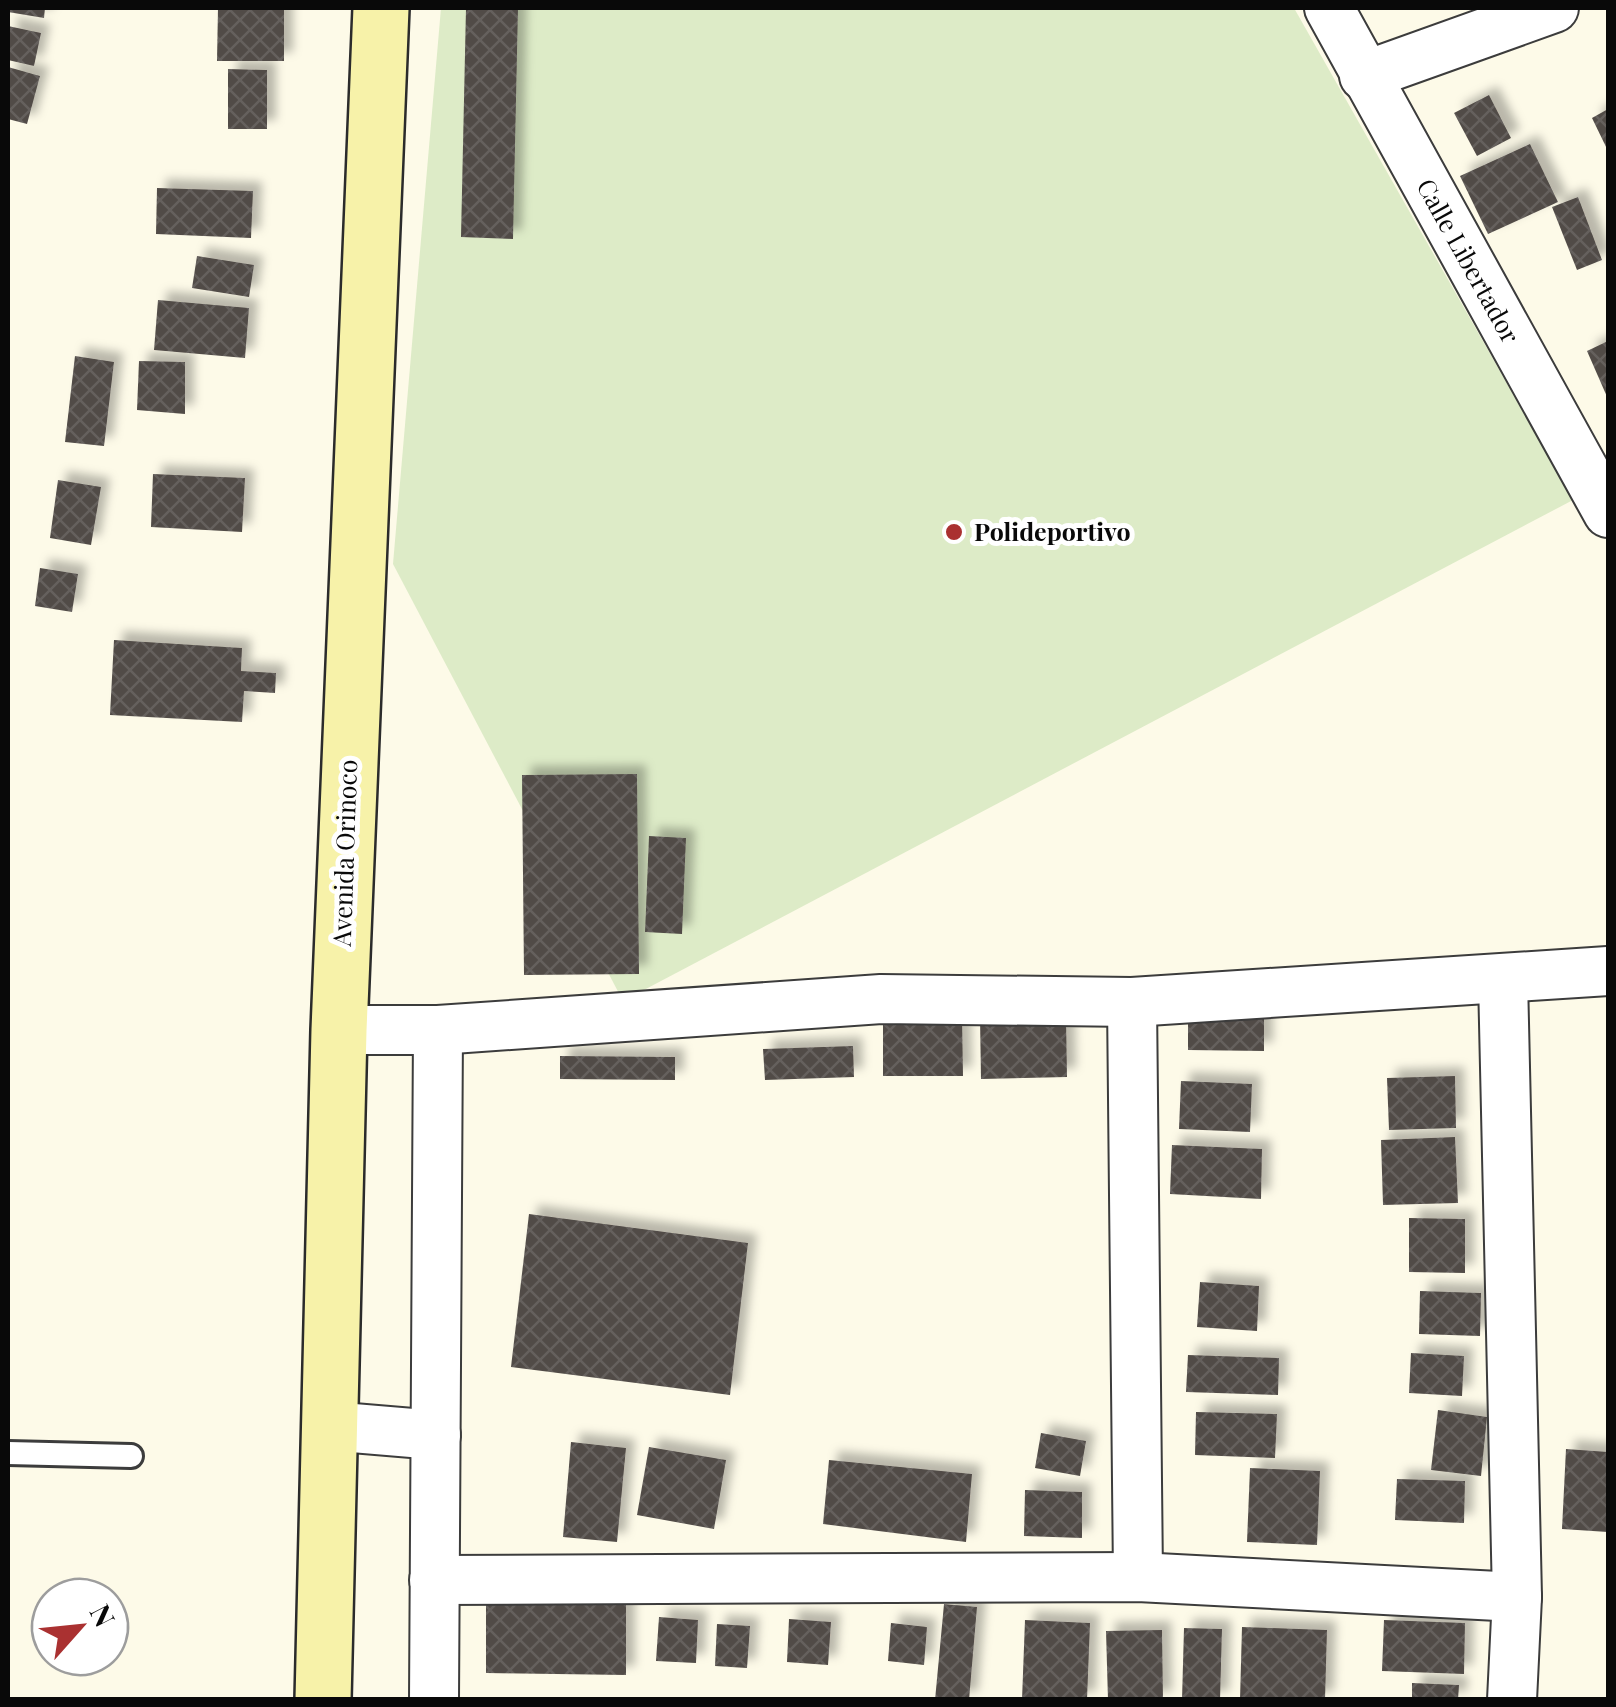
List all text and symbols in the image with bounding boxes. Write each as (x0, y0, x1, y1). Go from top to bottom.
street label: Calle Libertador (1410, 172, 1528, 348)
place label: Polideportivo (974, 514, 1131, 547)
marker: Polideportivo (943, 521, 965, 543)
street label: Avenida Orinoco (324, 759, 363, 948)
north arrow (30, 1577, 130, 1677)
text: N (83, 1598, 125, 1632)

